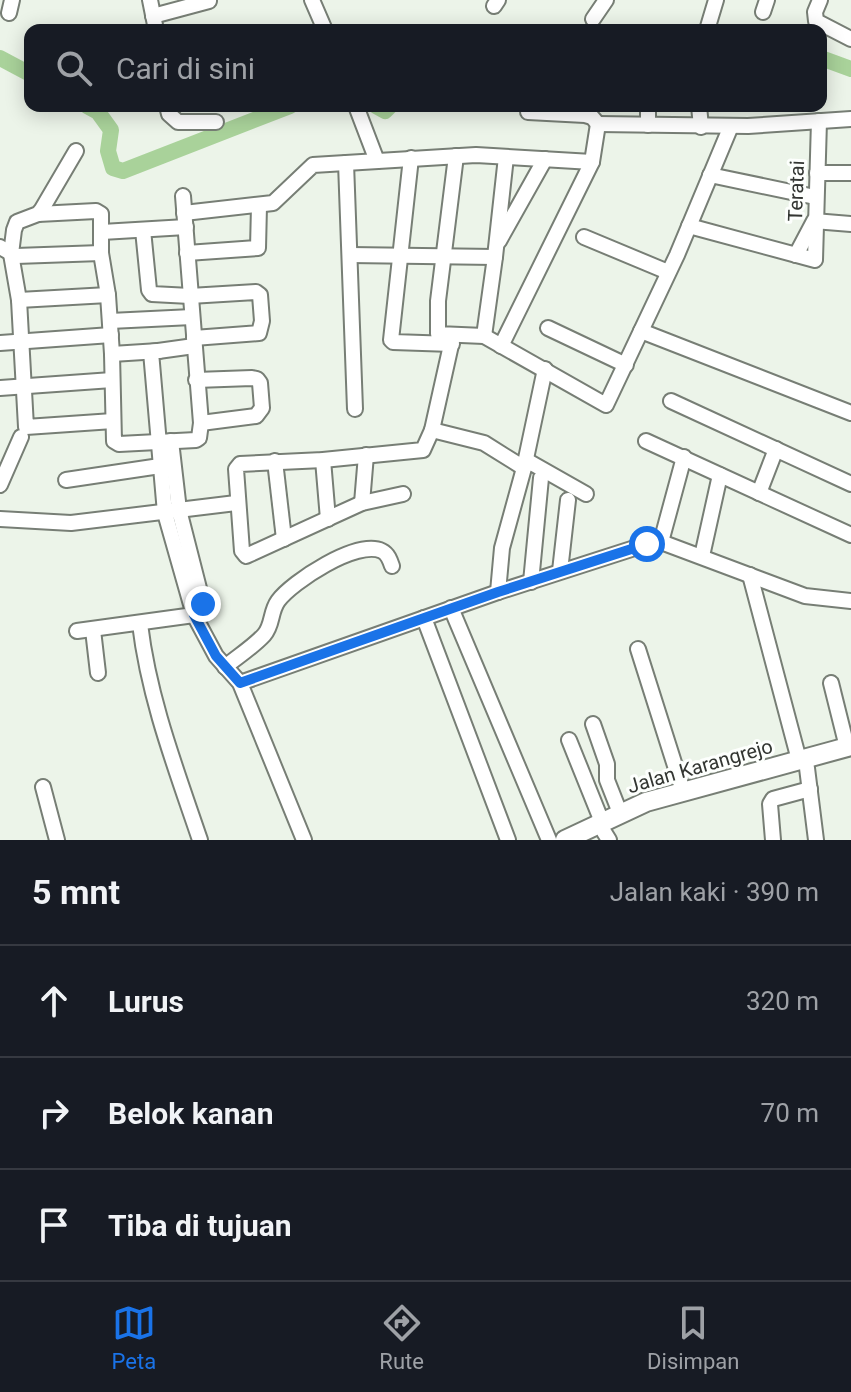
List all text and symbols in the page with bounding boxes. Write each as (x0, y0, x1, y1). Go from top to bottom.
search box (24, 24, 827, 112)
icon: search (52, 46, 96, 90)
text: Cari di sini (116, 51, 255, 86)
street label: Teratai (783, 160, 809, 222)
route start (629, 526, 665, 562)
route end (185, 586, 221, 622)
street label: Jalan Karangrejo (625, 734, 775, 798)
text: 5 mnt (32, 872, 120, 912)
text: Jalan kaki · 390 m (610, 877, 819, 907)
icon: ahead (32, 979, 76, 1023)
text: Lurus (108, 984, 184, 1019)
text: 320 m (746, 986, 819, 1016)
icon: right (32, 1091, 76, 1135)
text: Belok kanan (108, 1096, 273, 1131)
text: 70 m (761, 1098, 819, 1128)
icon: arrive (32, 1203, 76, 1247)
text: Tiba di tujuan (108, 1208, 292, 1243)
tab: Peta (112, 1301, 156, 1374)
tab: Rute (379, 1301, 424, 1374)
tab: Disimpan (647, 1301, 739, 1374)

